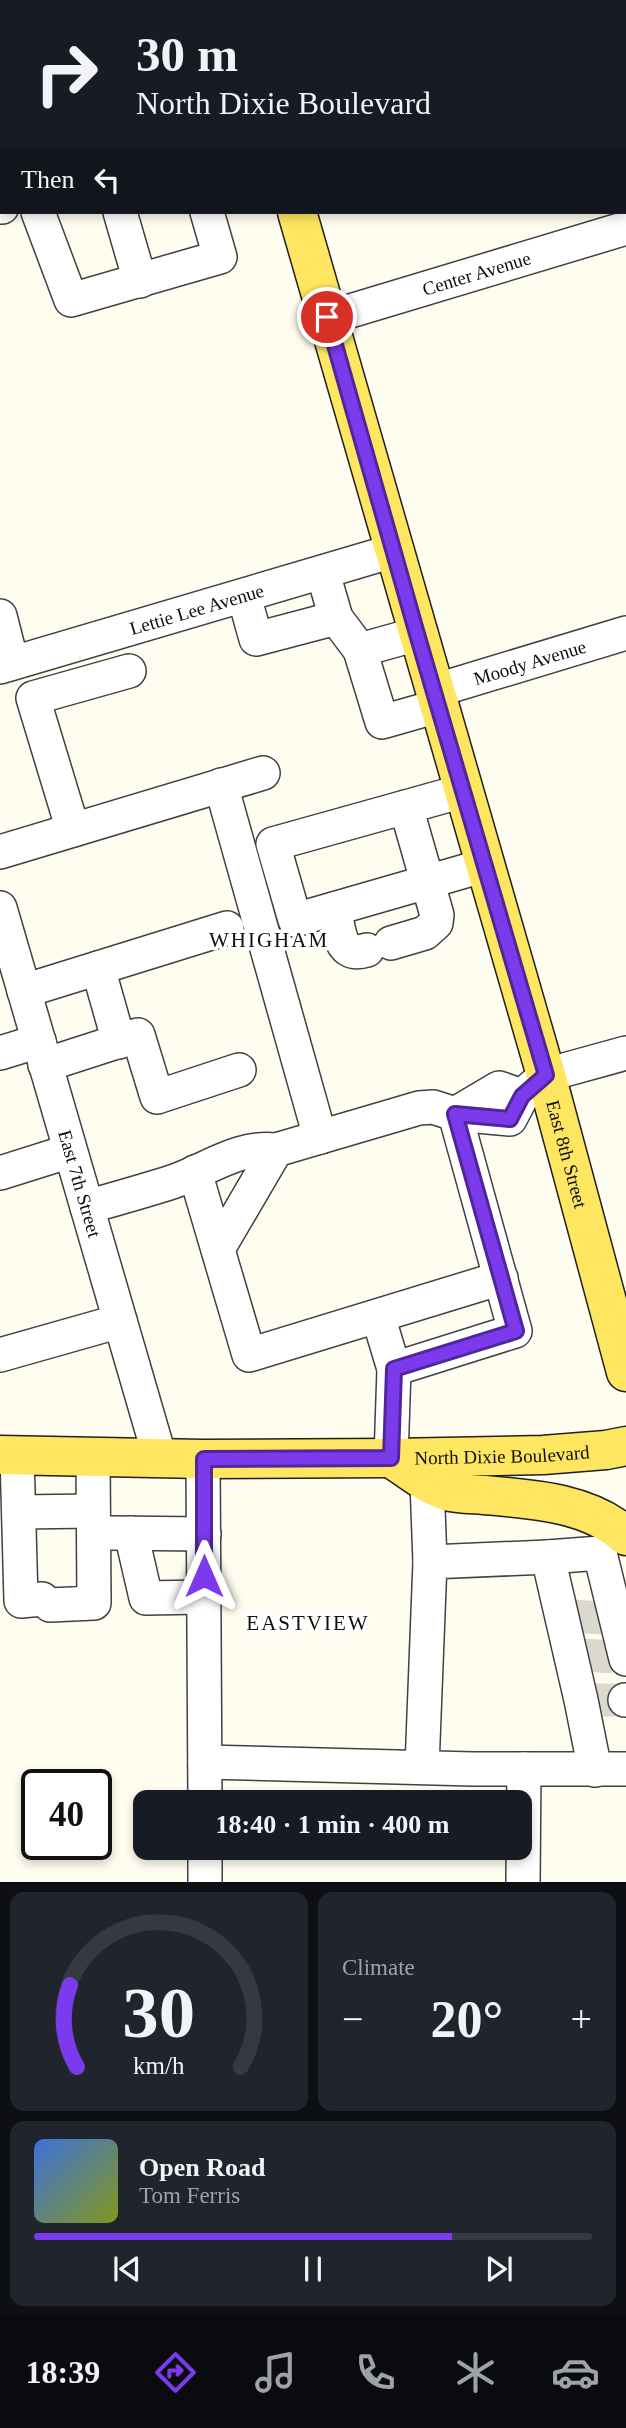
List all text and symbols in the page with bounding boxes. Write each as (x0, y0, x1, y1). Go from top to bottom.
text: 30 m (136, 27, 238, 82)
icon: right (21, 28, 112, 119)
text: North Dixie Boulevard (136, 85, 431, 121)
icon: left (88, 161, 126, 199)
text: Then (21, 165, 74, 194)
street label: Center Avenue (420, 247, 533, 300)
pin (297, 287, 357, 347)
icon: arrive (308, 298, 346, 336)
street label: Lettie Lee Avenue (127, 580, 266, 639)
street label: Moody Avenue (471, 636, 589, 689)
district label: WHIGHAM (209, 928, 329, 952)
street label: East 8th Street (542, 1098, 592, 1211)
street label: East 7th Street (54, 1128, 105, 1241)
street label: North Dixie Boulevard (414, 1441, 591, 1469)
position arrow (167, 1539, 241, 1613)
district label: EASTVIEW (246, 1611, 370, 1635)
speed limit sign: 40 (21, 1769, 112, 1860)
text: 18:40 · 1 min · 400 m (216, 1810, 450, 1839)
text: Climate (342, 1955, 415, 1980)
text: 30 (123, 1973, 195, 2054)
text: 20° (431, 1991, 503, 2048)
text: − (342, 1998, 363, 2040)
text: + (571, 1998, 592, 2040)
text: km/h (133, 2052, 185, 2079)
text: Open Road (139, 2153, 265, 2182)
text: Tom Ferris (139, 2183, 240, 2208)
icon: previous (108, 2250, 146, 2288)
icon: pause (294, 2250, 332, 2288)
icon: next (480, 2250, 518, 2288)
icon: directions (151, 2348, 200, 2397)
icon: music (251, 2348, 300, 2397)
icon: phone (351, 2348, 400, 2397)
icon: climate (451, 2348, 500, 2397)
icon: car (551, 2348, 600, 2397)
text: 18:39 (26, 2354, 100, 2390)

